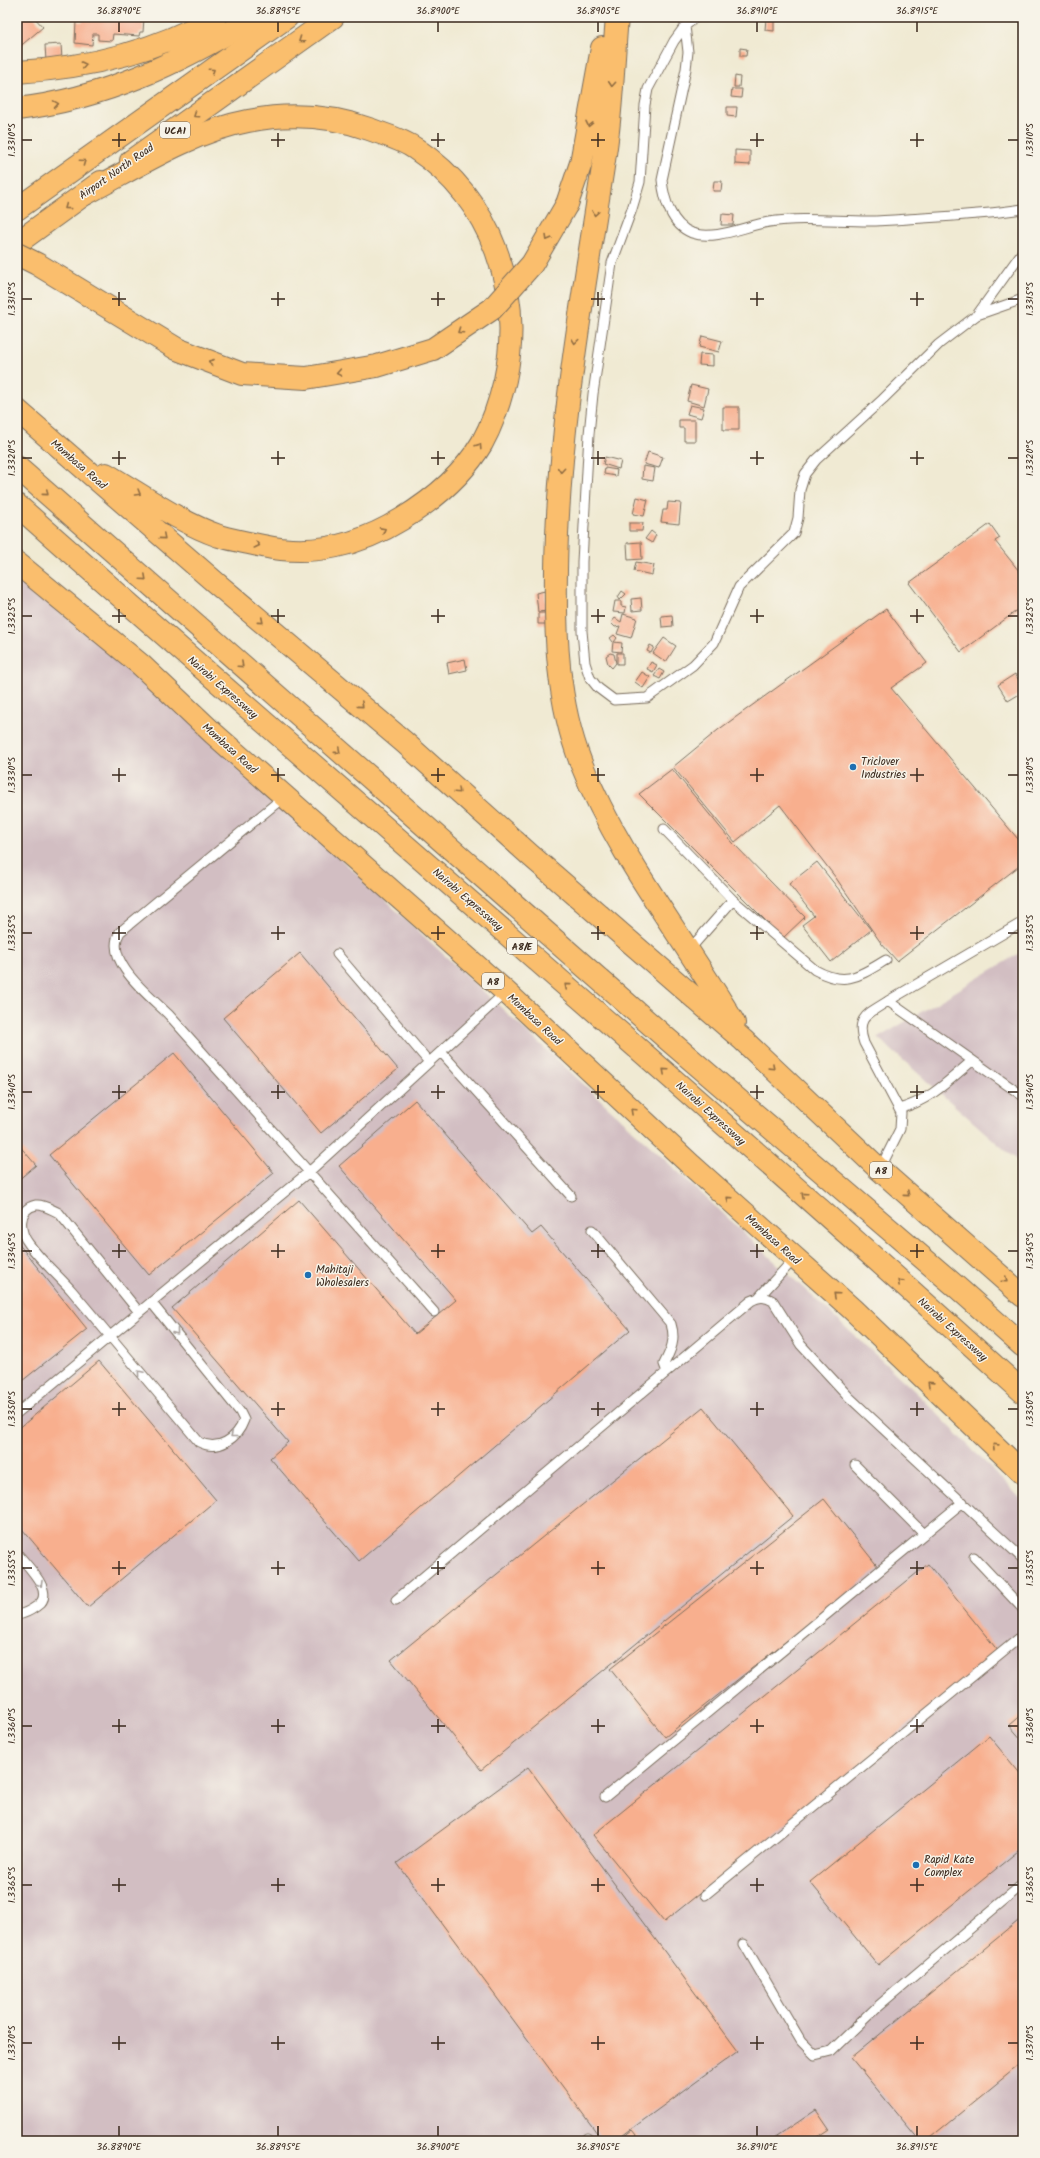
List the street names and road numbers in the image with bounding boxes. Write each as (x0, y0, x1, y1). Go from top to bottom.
road number: UCA1 (160, 122, 190, 138)
street label: Airport North Road (75, 139, 158, 204)
street label: Mombasa Road (46, 435, 111, 495)
street label: Nairobi Expressway (183, 652, 262, 724)
street label: Mombasa Road (197, 719, 262, 779)
street label: Nairobi Expressway (428, 864, 507, 936)
road number: A8/E (507, 938, 537, 954)
road number: A8 (482, 973, 504, 989)
street label: Mombasa Road (503, 989, 566, 1050)
street label: Nairobi Expressway (671, 1077, 750, 1151)
road number: A8 (870, 1162, 892, 1178)
street label: Mombasa Road (740, 1210, 805, 1270)
street label: Nairobi Expressway (913, 1293, 992, 1367)

